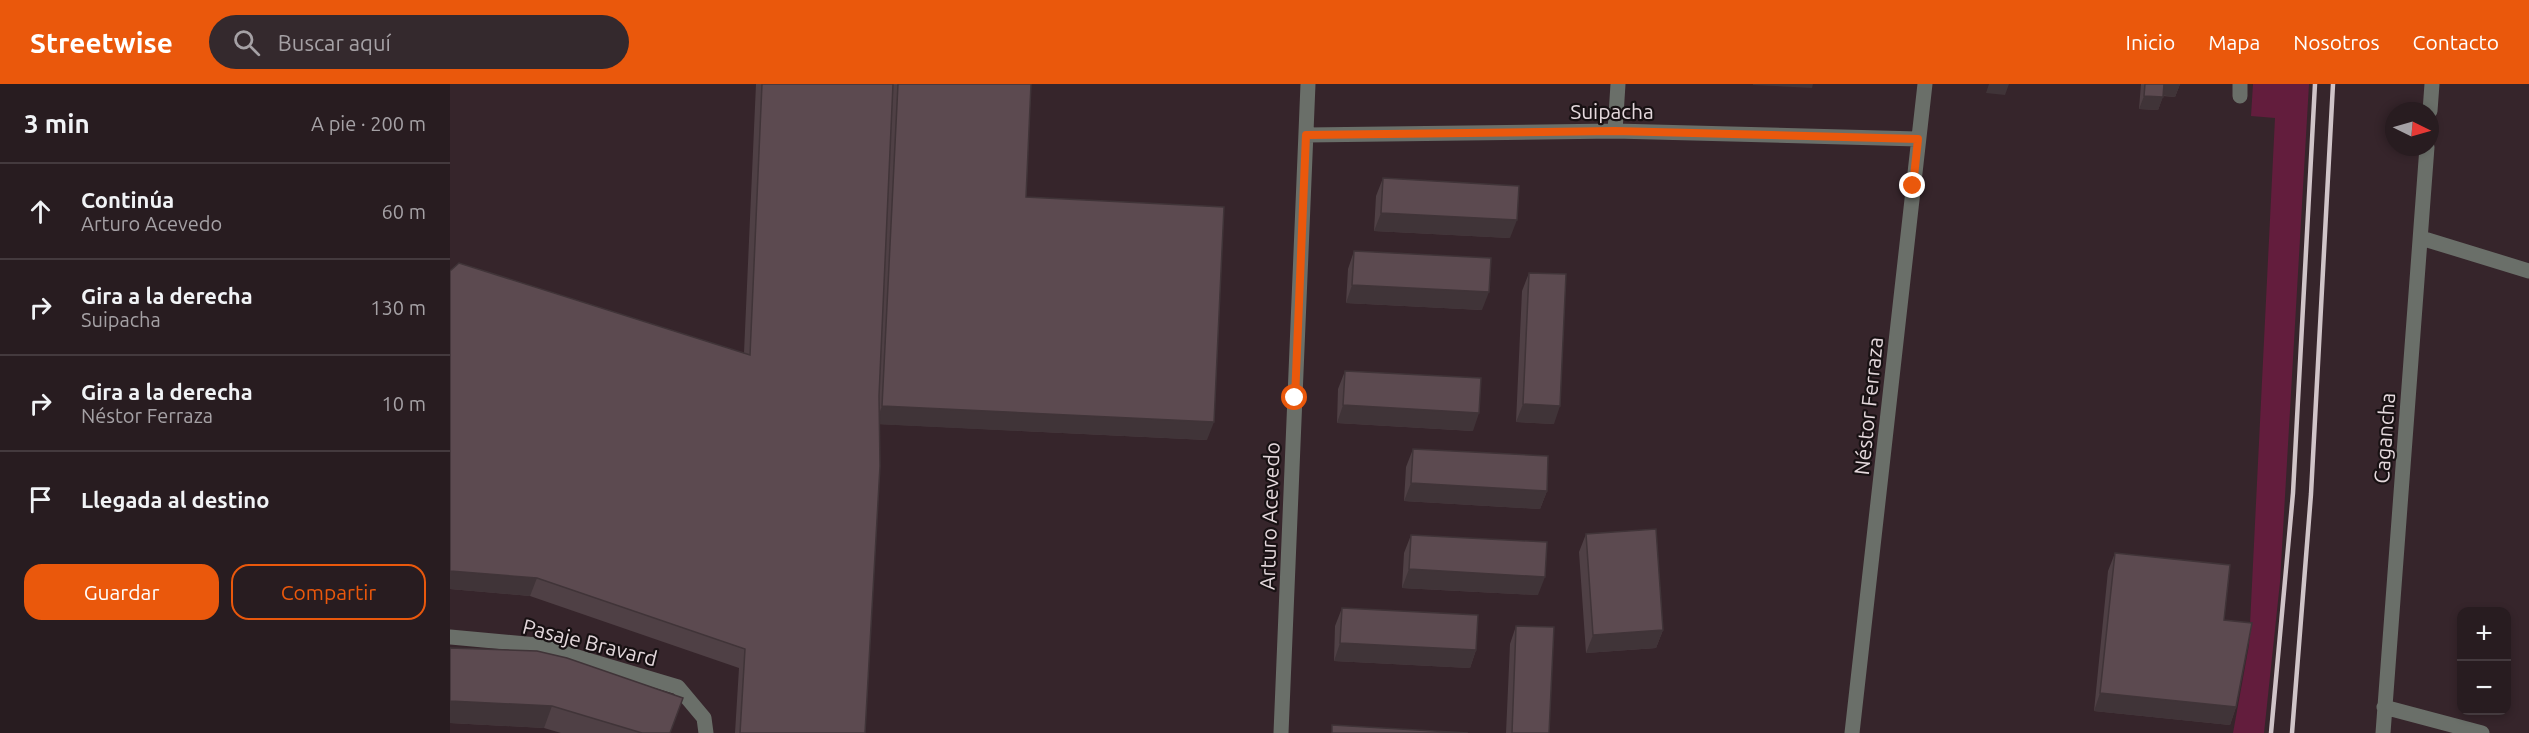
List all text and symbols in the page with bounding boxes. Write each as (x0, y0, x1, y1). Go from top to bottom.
search box (209, 15, 629, 69)
icon: search (230, 26, 263, 59)
text: Streetwise (30, 27, 173, 58)
text: Buscar aquí (278, 30, 391, 55)
text: Inicio (2126, 30, 2175, 54)
text: Mapa (2208, 30, 2260, 54)
text: Nosotros (2293, 30, 2380, 54)
text: Contacto (2413, 30, 2499, 54)
street label: Suipacha (1570, 99, 1654, 123)
north arrow (2385, 102, 2439, 156)
text: 3 min (24, 109, 90, 138)
text: A pie · 200 m (311, 112, 426, 135)
route end (1899, 172, 1925, 198)
text: Continúa (81, 187, 174, 212)
icon: ahead (24, 195, 57, 228)
text: 60 m (382, 200, 426, 223)
text: Arturo Acevedo (81, 212, 222, 235)
text: Gira a la derecha (81, 283, 253, 308)
icon: right (24, 291, 57, 324)
text: 130 m (370, 296, 426, 319)
text: Suipacha (81, 308, 161, 331)
street label: Néstor Ferraza (1849, 336, 1887, 476)
text: Gira a la derecha (81, 379, 253, 404)
route start (1281, 384, 1307, 410)
icon: right (24, 387, 57, 420)
text: 10 m (382, 392, 426, 415)
street label: Cagancha (2369, 392, 2399, 484)
text: Néstor Ferraza (81, 404, 213, 427)
street label: Arturo Acevedo (1254, 442, 1284, 590)
icon: arrive (24, 483, 57, 516)
text: Llegada al destino (81, 487, 269, 512)
button: Guardar (24, 564, 219, 620)
button: Compartir (231, 564, 426, 620)
map controls (2457, 607, 2511, 715)
button: + (2457, 607, 2511, 661)
street label: Pasaje Bravard (520, 614, 660, 670)
button: − (2457, 661, 2511, 715)

